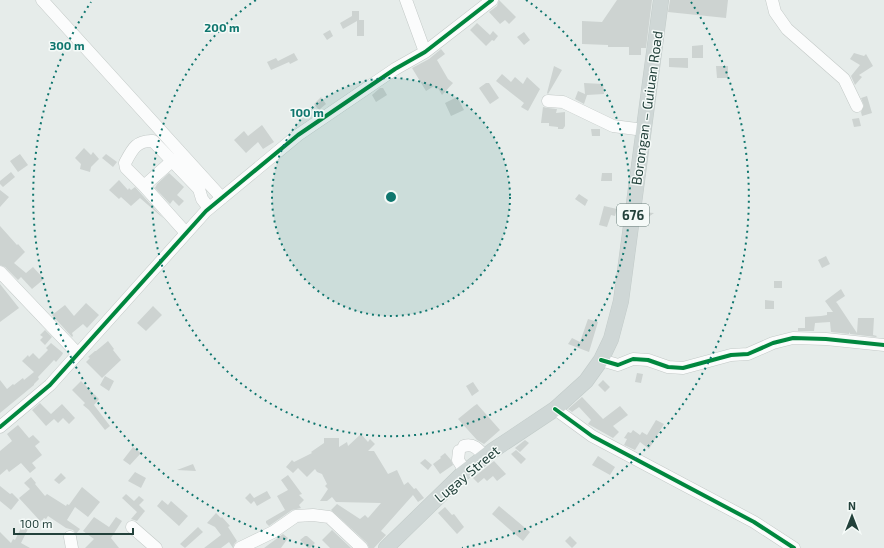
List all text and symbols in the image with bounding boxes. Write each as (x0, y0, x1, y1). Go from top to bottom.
text: 200 m (204, 20, 240, 34)
street label: Borongan – Guiuan Road (627, 30, 666, 186)
text: 300 m (49, 38, 85, 52)
text: 100 m (290, 105, 324, 119)
centre of rings (384, 190, 398, 204)
road number: 676 (617, 204, 649, 226)
street label: Lugay Street (431, 441, 503, 506)
north arrow (832, 496, 872, 536)
text: N (848, 499, 856, 512)
scale bar (14, 510, 133, 536)
text: 100 m (20, 516, 52, 530)

